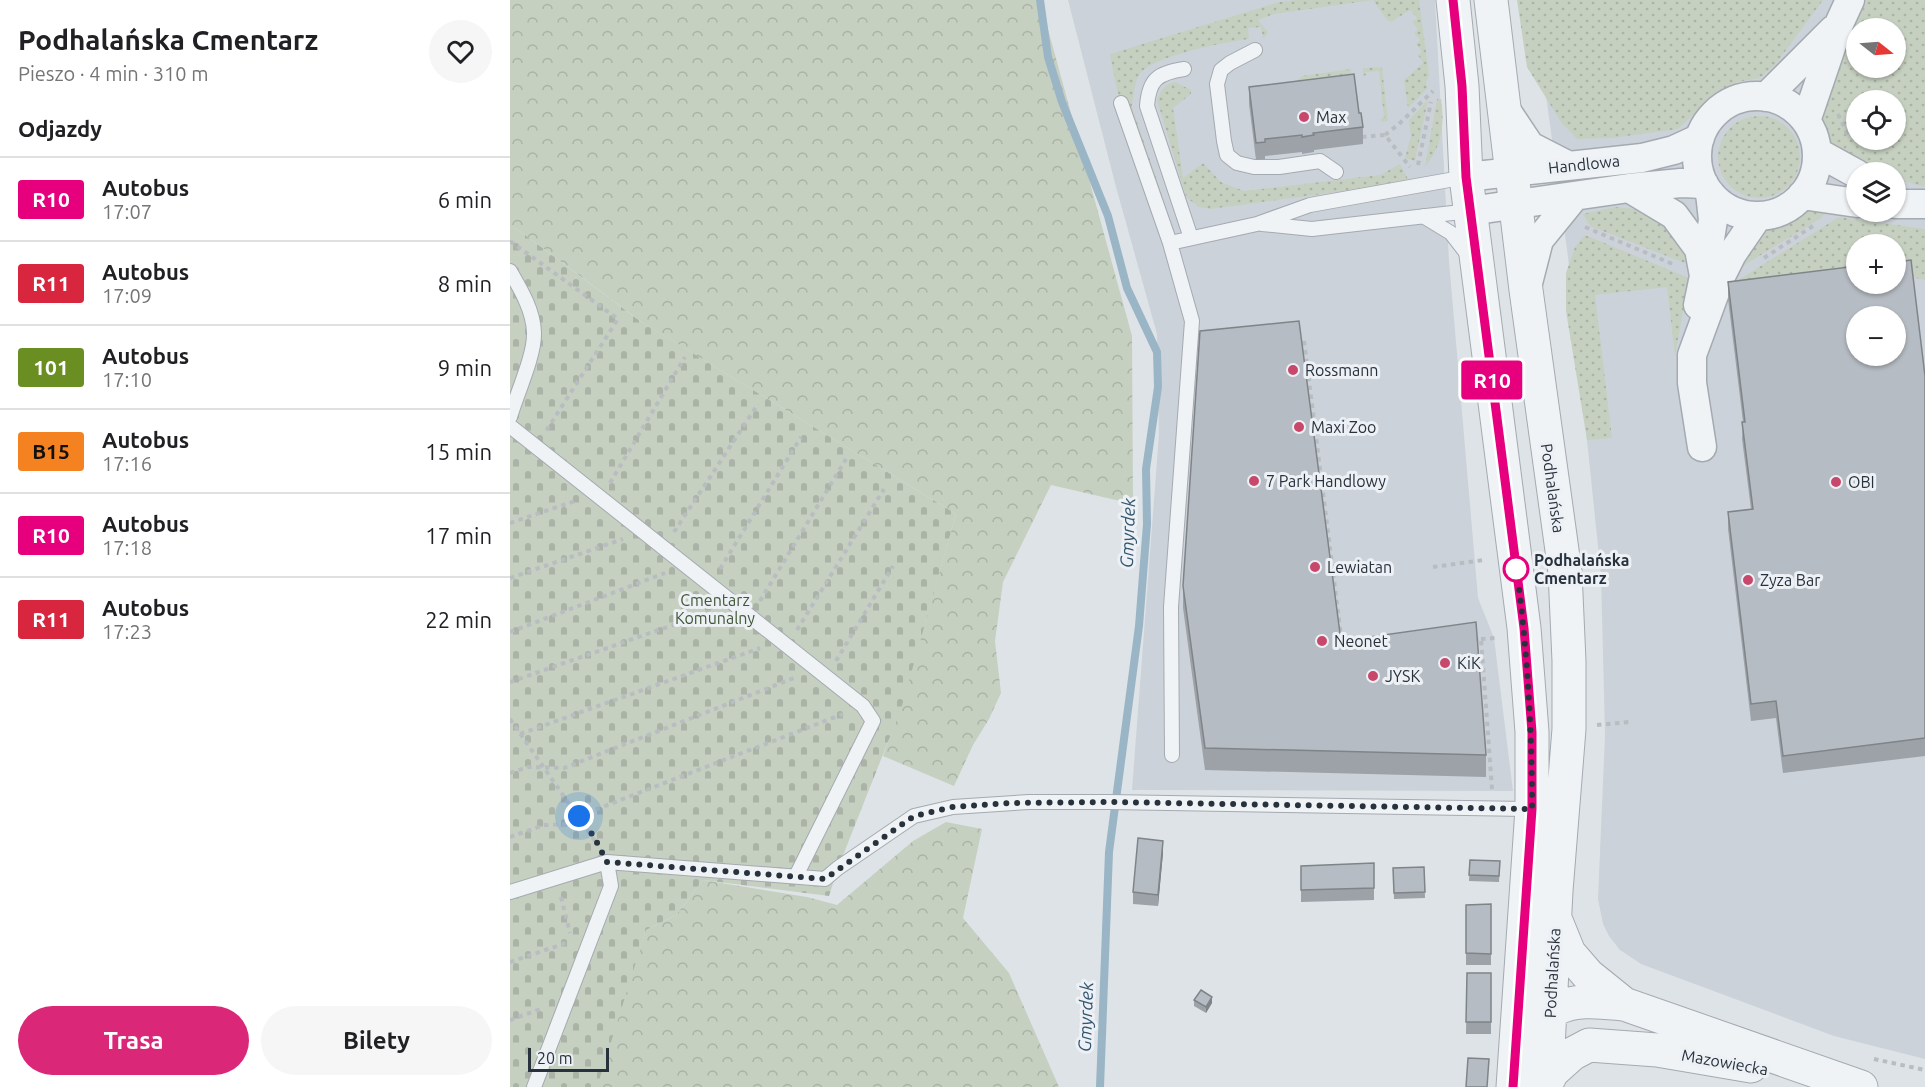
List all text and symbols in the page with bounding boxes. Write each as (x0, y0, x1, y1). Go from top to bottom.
north arrow (1846, 18, 1906, 78)
map controls (1846, 18, 1906, 366)
button: heart (429, 20, 492, 83)
text: Podhalańska Cmentarz (18, 24, 318, 55)
text: Pieszo · 4 min · 310 m (18, 62, 208, 85)
button: locate (1846, 90, 1906, 150)
place label: Max (1316, 108, 1346, 126)
marker: Max (1297, 110, 1311, 124)
text: Odjazdy (18, 116, 102, 141)
street label: Handlowa (1547, 151, 1621, 177)
button: layers (1846, 162, 1906, 222)
text: Autobus (102, 175, 189, 200)
text: R10 (32, 187, 70, 211)
text: 6 min (438, 187, 492, 212)
text: 17:07 (102, 200, 152, 223)
button: + (1846, 234, 1906, 294)
text: Autobus (102, 259, 189, 284)
text: R11 (32, 271, 70, 295)
text: 8 min (438, 271, 492, 296)
text: 17:09 (102, 284, 152, 307)
button: − (1846, 306, 1906, 366)
text: Autobus (102, 343, 189, 368)
text: 101 (33, 355, 69, 379)
text: 9 min (438, 355, 492, 380)
line badge: R10 (1458, 360, 1526, 400)
place label: Rossmann (1305, 361, 1379, 379)
marker: Rossmann (1286, 363, 1300, 377)
text: 17:10 (102, 368, 152, 391)
text: R10 (1473, 368, 1511, 392)
place label: Maxi Zoo (1311, 418, 1376, 436)
marker: Maxi Zoo (1292, 420, 1306, 434)
text: Autobus (102, 427, 189, 452)
text: B15 (32, 439, 70, 463)
text: 15 min (425, 439, 492, 464)
street label: Podhalańska (1538, 442, 1568, 534)
text: 17:16 (102, 452, 152, 475)
place label: 7 Park Handlowy (1266, 472, 1386, 490)
place label: OBI (1848, 473, 1875, 491)
marker: 7 Park Handlowy (1247, 474, 1261, 488)
marker: OBI (1829, 475, 1843, 489)
water label: Gmyrdek (1116, 497, 1138, 568)
text: Autobus (102, 511, 189, 536)
text: R10 (32, 523, 70, 547)
text: 17 min (425, 523, 492, 548)
text: 17:18 (102, 536, 152, 559)
place label: Podhalańska Cmentarz (1534, 551, 1629, 587)
marker: Podhalańska Cmentarz (1503, 556, 1529, 582)
place label: Lewiatan (1327, 558, 1392, 576)
marker: Lewiatan (1308, 560, 1322, 574)
place label: Zyza Bar (1760, 571, 1820, 589)
marker: Zyza Bar (1741, 573, 1755, 587)
park label: Cmentarz Komunalny (675, 591, 755, 627)
text: Autobus (102, 595, 189, 620)
text: R11 (32, 607, 70, 631)
text: 22 min (425, 607, 492, 632)
text: 17:23 (102, 620, 152, 643)
place label: Neonet (1334, 632, 1389, 650)
marker: Neonet (1315, 634, 1329, 648)
place label: KiK (1457, 654, 1481, 672)
marker: KiK (1438, 656, 1452, 670)
place label: JYSK (1385, 667, 1421, 685)
marker: JYSK (1366, 669, 1380, 683)
your location (564, 801, 594, 831)
street label: Podhalańska (1541, 927, 1563, 1019)
water label: Gmyrdek (1074, 981, 1096, 1052)
button: Trasa (18, 1006, 249, 1075)
button: Bilety (261, 1006, 492, 1075)
scale bar (528, 1045, 609, 1072)
street label: Mazowiecka (1680, 1046, 1770, 1078)
text: 20 m (537, 1049, 573, 1067)

